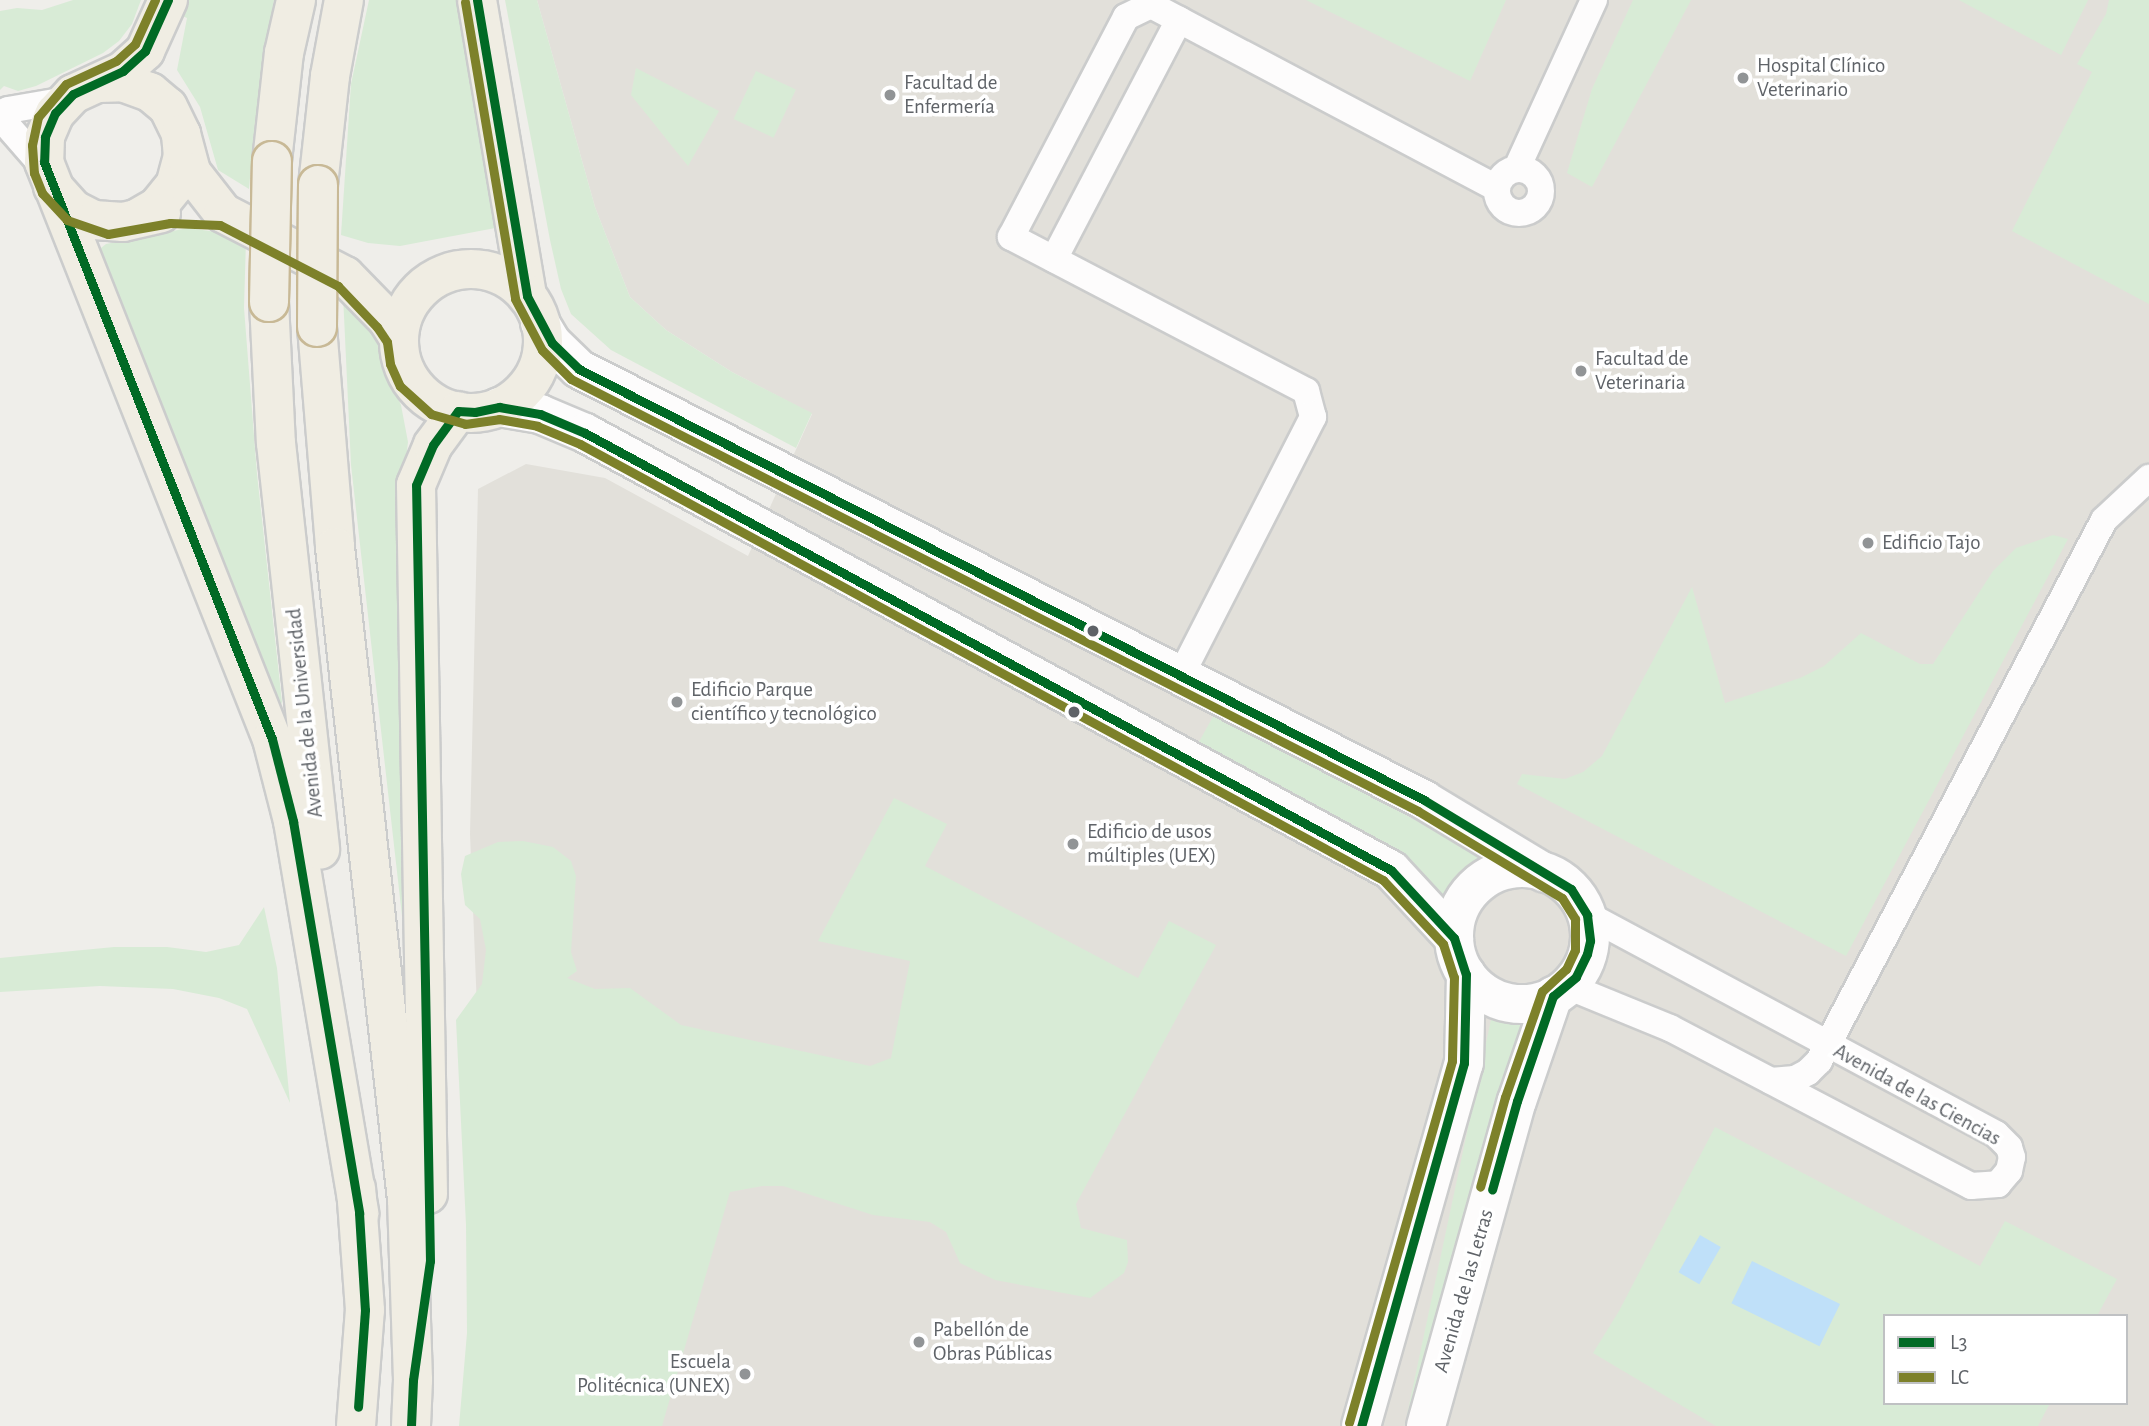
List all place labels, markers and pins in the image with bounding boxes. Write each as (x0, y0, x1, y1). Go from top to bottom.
place label: Hospital Clínico Veterinario (1757, 53, 1885, 103)
place label: Facultad de Enfermería (904, 70, 997, 120)
marker: Hospital Clínico Veterinario (1735, 70, 1751, 86)
marker: Facultad de Enfermería (882, 87, 898, 103)
place label: Facultad de Veterinaria (1595, 346, 1688, 396)
marker: Facultad de Veterinaria (1573, 363, 1589, 379)
place label: Edificio Tajo (1882, 530, 1981, 556)
marker: Edificio Tajo (1860, 535, 1876, 551)
unlabelled marker (1086, 624, 1100, 638)
place label: Edificio Parque científico y tecnológico (691, 677, 877, 727)
marker: Edificio Parque científico y tecnológico (669, 694, 685, 710)
unlabelled marker (1067, 705, 1081, 719)
place label: Edificio de usos múltiples (UEX) (1087, 819, 1216, 869)
marker: Edificio de usos múltiples (UEX) (1065, 836, 1081, 852)
place label: Pabellón de Obras Públicas (933, 1317, 1052, 1367)
marker: Pabellón de Obras Públicas (911, 1334, 927, 1350)
place label: Escuela Politécnica (UNEX) (577, 1349, 731, 1399)
marker: Escuela Politécnica (UNEX) (737, 1366, 753, 1382)

